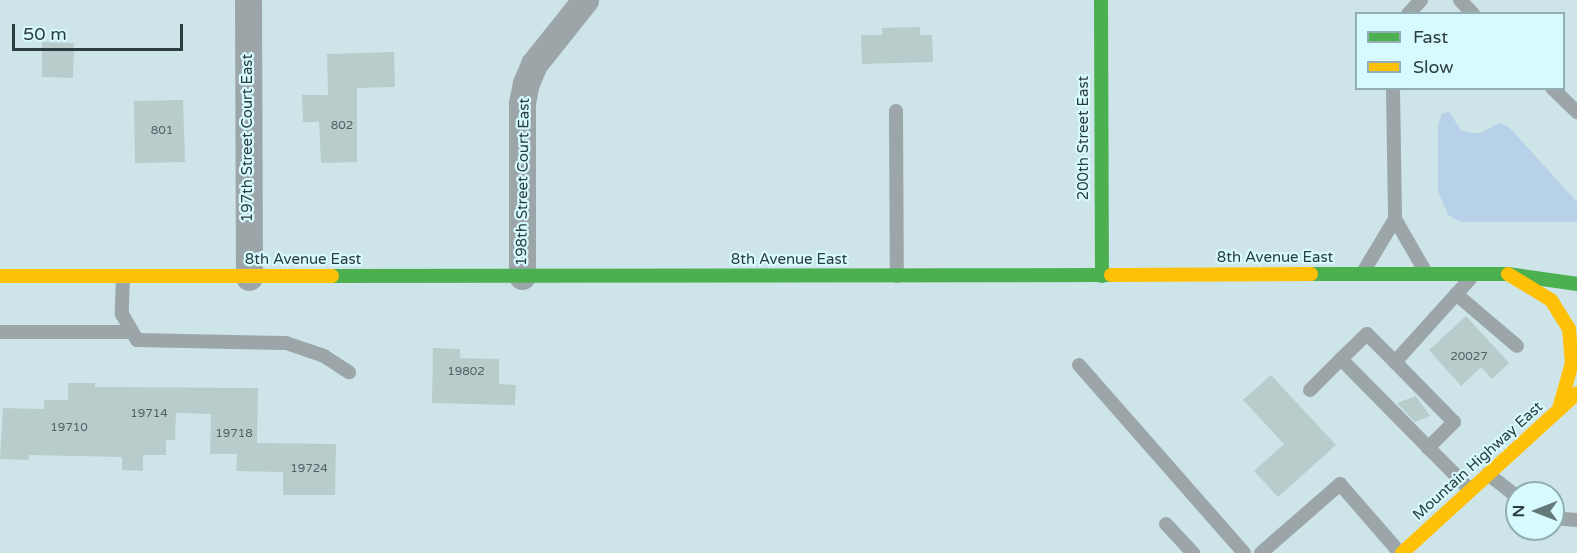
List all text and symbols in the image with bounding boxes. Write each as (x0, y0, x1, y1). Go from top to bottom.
scale bar (15, 12, 186, 50)
legend (1355, 12, 1565, 90)
text: 50 m (23, 23, 67, 45)
text: Fast (1413, 26, 1448, 48)
street label: 197th Street Court East (239, 54, 257, 222)
text: Slow (1413, 56, 1454, 78)
street label: 200th Street East (1075, 76, 1093, 200)
street label: 198th Street Court East (513, 98, 533, 266)
house number: 802 (331, 119, 353, 133)
house number: 801 (151, 124, 173, 138)
street label: 8th Avenue East (1217, 249, 1333, 267)
street label: 8th Avenue East (245, 251, 361, 269)
street label: 8th Avenue East (731, 251, 847, 269)
house number: 20027 (1450, 350, 1488, 364)
house number: 19802 (447, 365, 485, 379)
street label: Mountain Highway East (1409, 398, 1547, 524)
house number: 19714 (130, 407, 168, 421)
house number: 19710 (50, 421, 88, 435)
house number: 19718 (215, 427, 253, 441)
house number: 19724 (290, 462, 328, 476)
north arrow (1505, 481, 1565, 541)
text: N (1509, 505, 1529, 517)

